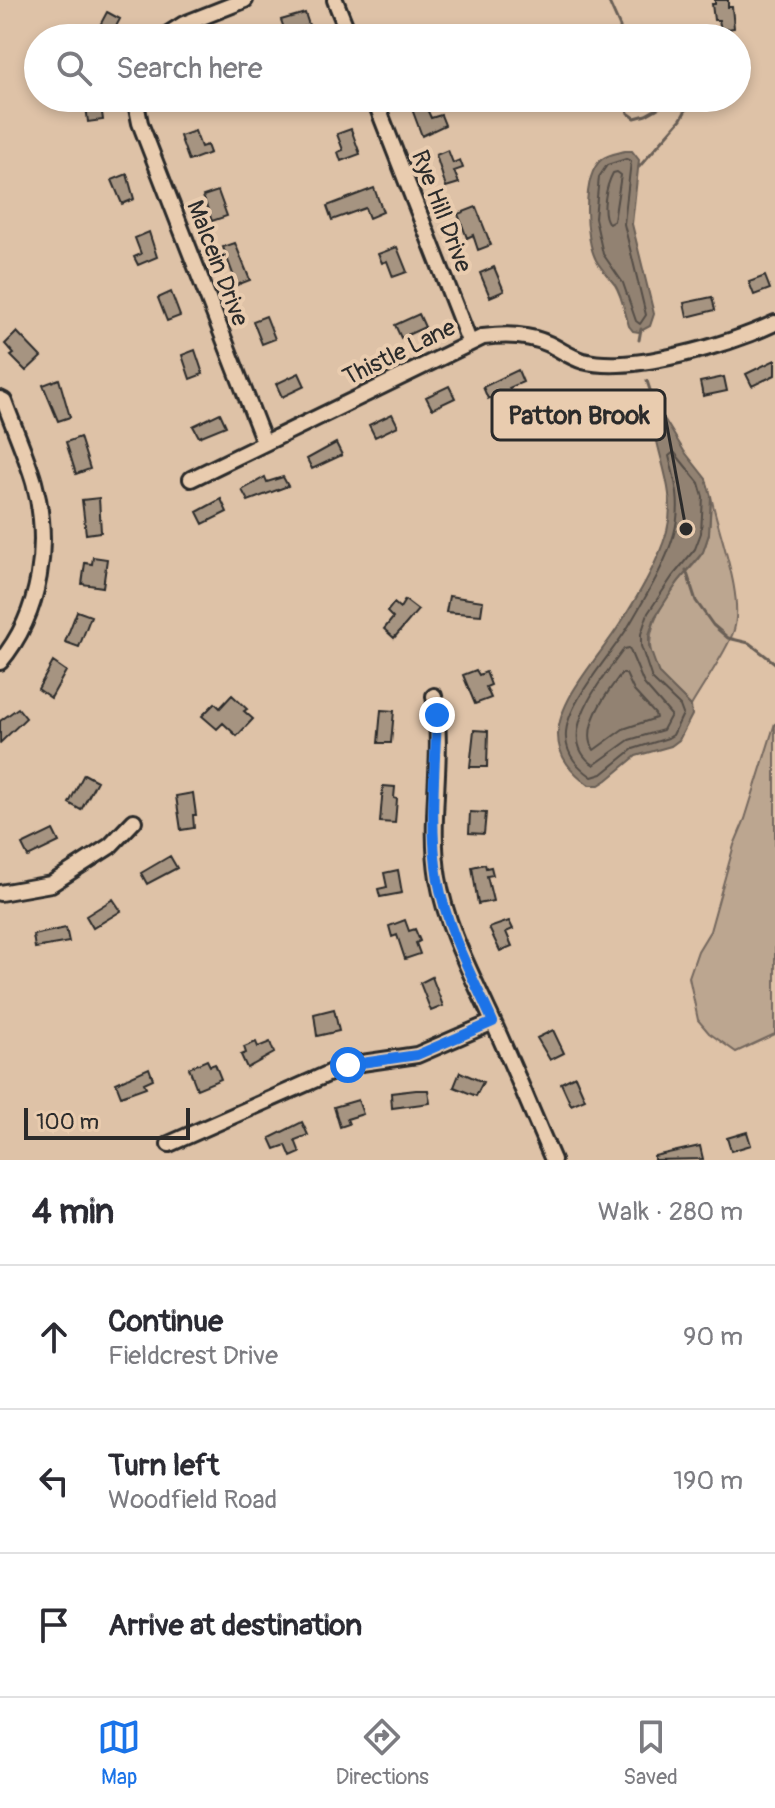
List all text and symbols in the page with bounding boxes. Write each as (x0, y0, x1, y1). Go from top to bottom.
search box (24, 24, 751, 112)
icon: search (52, 46, 96, 90)
text: Search here (116, 50, 263, 87)
street label: Rye Hill Drive (405, 146, 478, 276)
street label: Malcein Drive (180, 196, 255, 330)
street label: Thistle Lane (338, 313, 460, 392)
callout: Patton Brook (492, 390, 665, 440)
text: Patton Brook (508, 400, 651, 432)
route end (419, 697, 455, 733)
route start (330, 1047, 366, 1083)
scale bar (24, 1104, 190, 1140)
text: 100 m (36, 1108, 99, 1136)
text: 4 min (32, 1191, 114, 1234)
text: Walk · 280 m (598, 1196, 743, 1228)
text: Continue (108, 1303, 223, 1340)
icon: ahead (32, 1315, 76, 1359)
text: 90 m (683, 1321, 743, 1353)
text: Fieldcrest Drive (108, 1340, 278, 1372)
text: Turn left (108, 1447, 219, 1484)
icon: left (32, 1459, 76, 1503)
text: 190 m (673, 1465, 743, 1497)
text: Woodfield Road (108, 1484, 277, 1516)
icon: arrive (32, 1603, 76, 1647)
text: Arrive at destination (108, 1607, 362, 1644)
tab: Map (97, 1715, 141, 1791)
tab: Directions (336, 1715, 429, 1791)
tab: Saved (623, 1715, 678, 1791)

